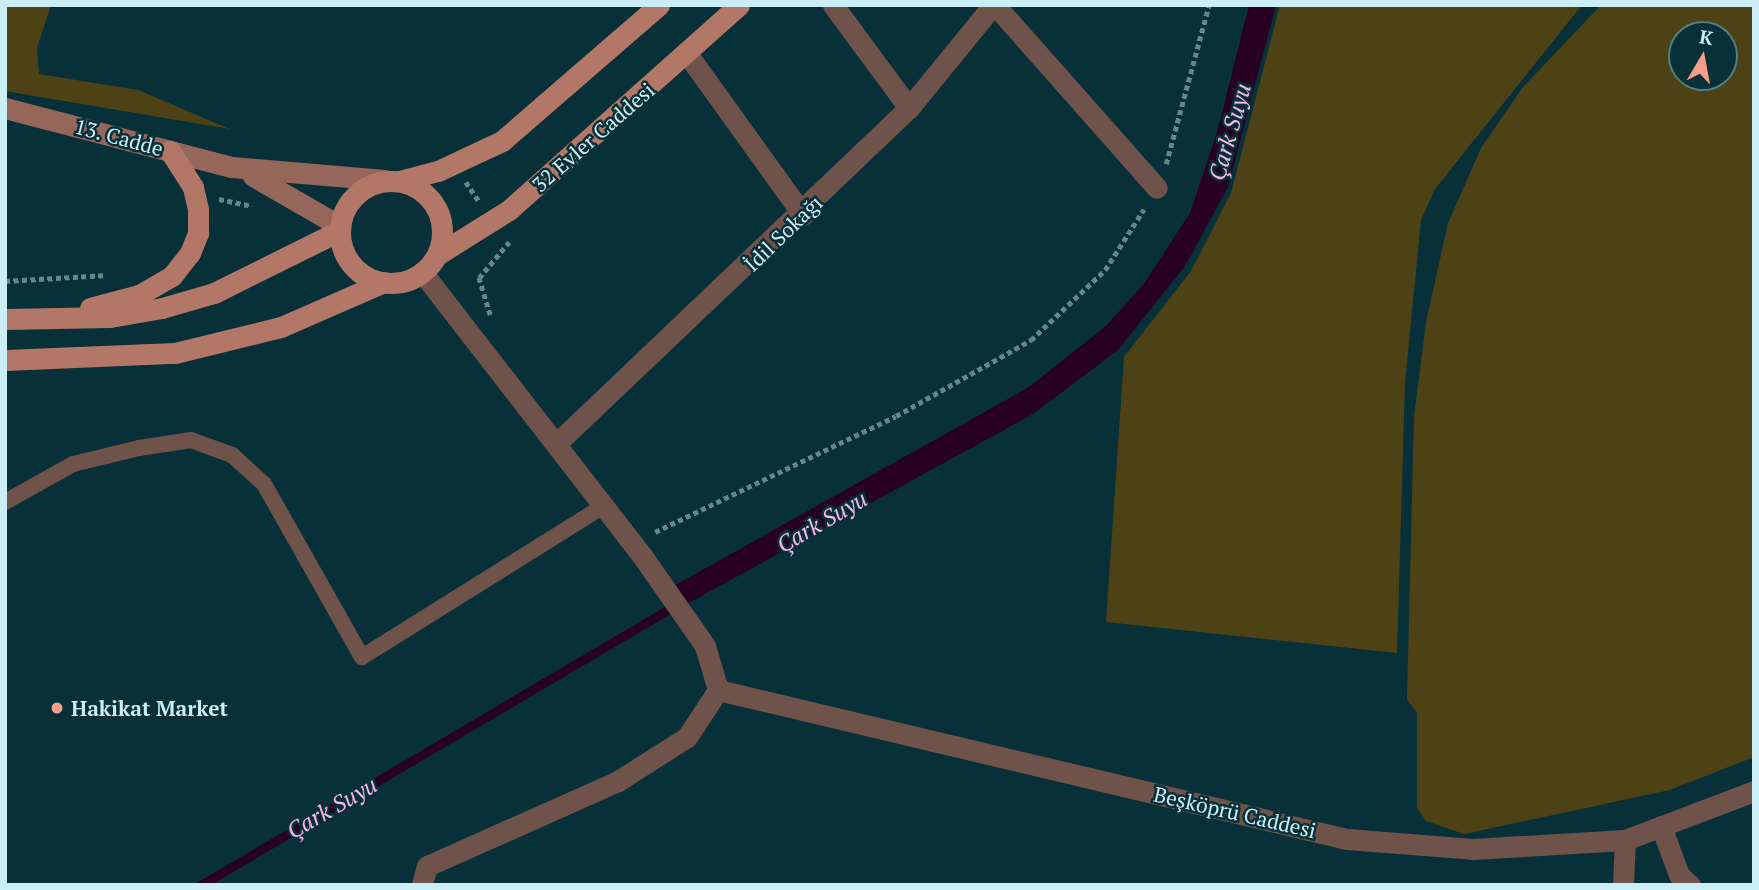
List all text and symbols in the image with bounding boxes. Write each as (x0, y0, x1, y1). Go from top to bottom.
north arrow (1668, 21, 1738, 91)
text: K (1698, 23, 1715, 50)
street label: 32 Evler Caddesi (527, 77, 659, 197)
water label: Çark Suyu (1203, 80, 1257, 184)
street label: 13. Cadde (72, 113, 166, 161)
street label: İdil Sokağı (739, 190, 827, 276)
water label: Çark Suyu (772, 485, 872, 559)
place label: Hakikat Market (71, 695, 228, 721)
marker: Hakikat Market (49, 700, 65, 716)
water label: Çark Suyu (282, 771, 382, 845)
street label: Beşköprü Caddesi (1151, 781, 1319, 843)

